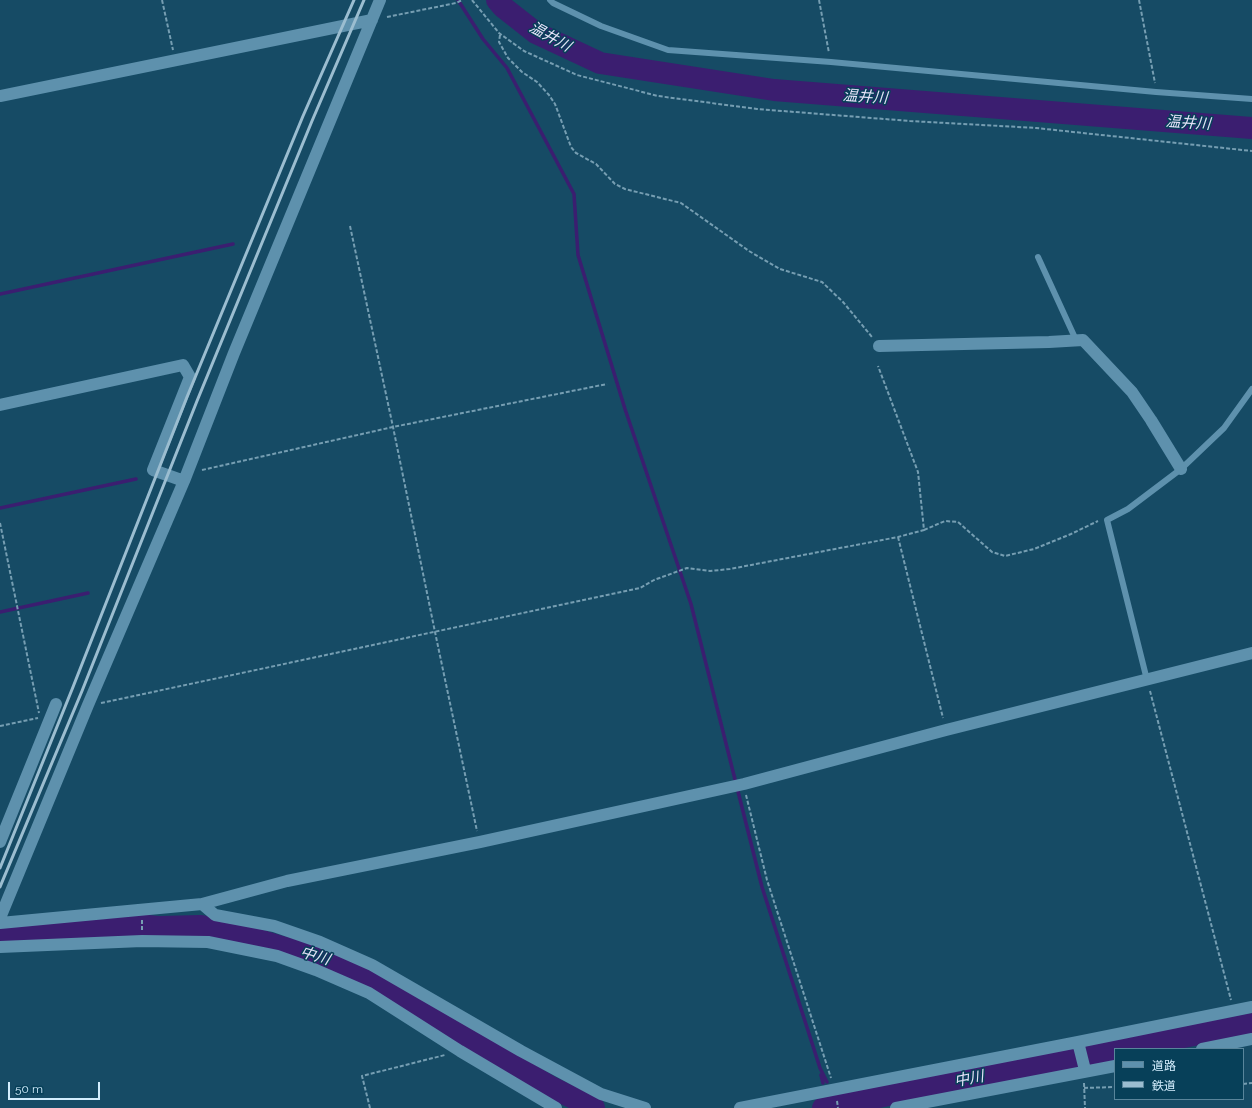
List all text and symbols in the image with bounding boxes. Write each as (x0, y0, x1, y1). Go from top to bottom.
water label: 温井川 (526, 18, 574, 56)
water label: 温井川 (842, 86, 888, 108)
water label: 温井川 (1165, 112, 1211, 134)
water label: 中川 (298, 943, 332, 969)
legend (1114, 1048, 1244, 1100)
text: 道路 (1152, 1059, 1176, 1073)
water label: 中川 (953, 1067, 985, 1091)
scale bar (10, 1074, 102, 1100)
text: 鉄道 (1152, 1079, 1176, 1093)
text: 50 m (15, 1082, 43, 1096)

